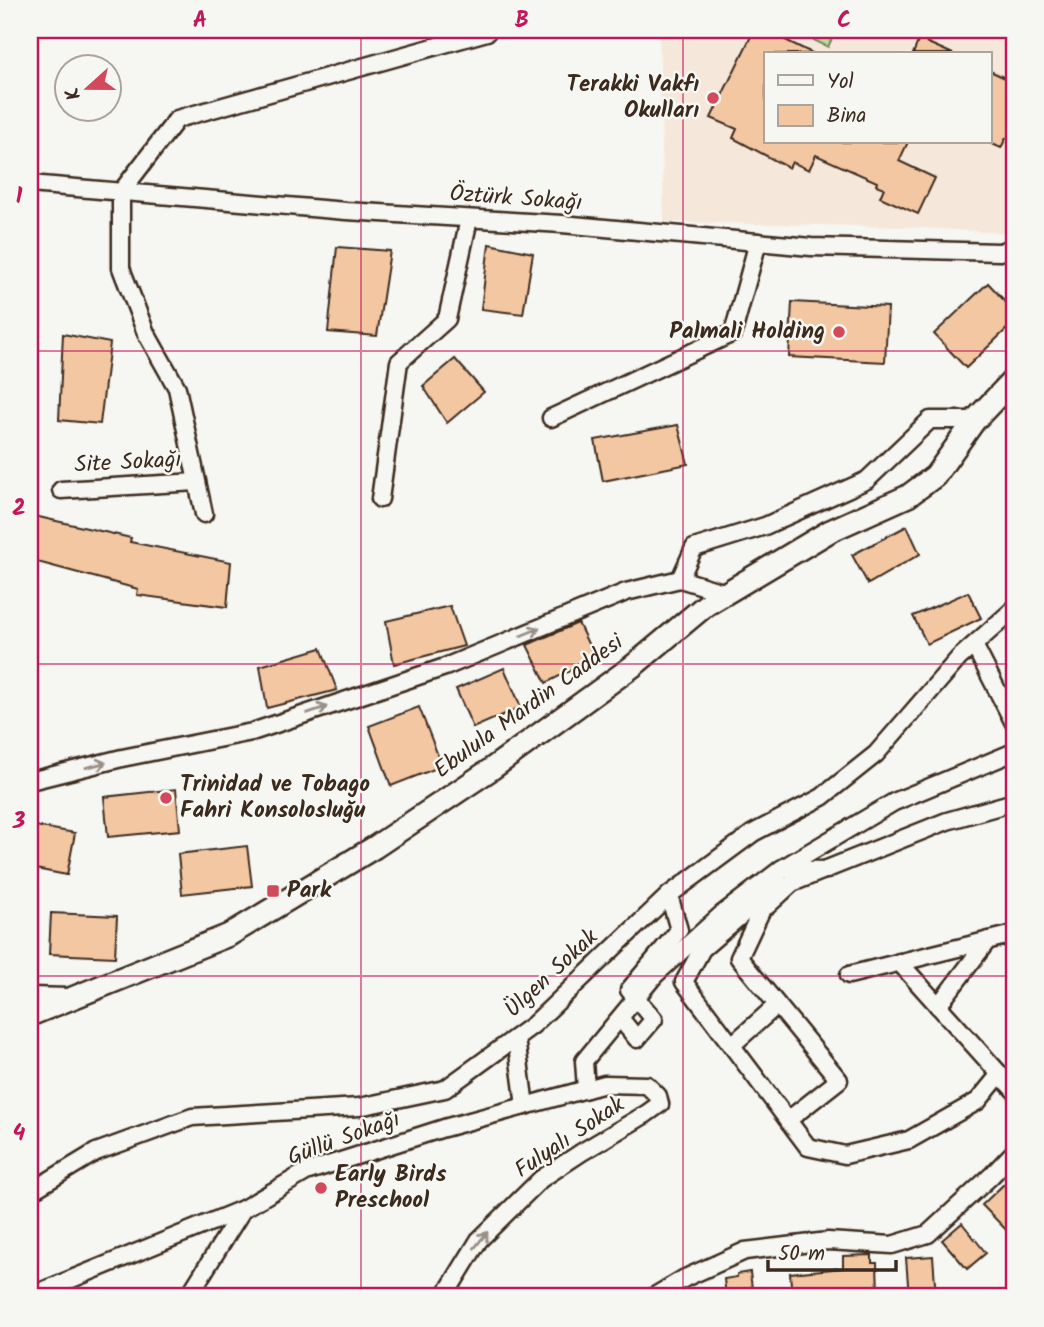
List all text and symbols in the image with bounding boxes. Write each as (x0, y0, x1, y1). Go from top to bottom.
text: A (193, 3, 207, 39)
text: B (515, 3, 529, 39)
text: C (837, 3, 851, 39)
north arrow (52, 52, 122, 122)
legend (764, 52, 992, 144)
text: Yol (827, 66, 854, 99)
place label: Terakki Vakfı Okulları (566, 67, 699, 129)
text: K (58, 83, 90, 104)
marker: Terakki Vakfı Okulları (705, 90, 721, 106)
text: Bina (827, 100, 866, 133)
street label: Öztürk Sokağı (449, 176, 583, 222)
text: 1 (16, 179, 23, 215)
place label: Palmali Holding (669, 314, 825, 350)
marker: Palmali Holding (831, 324, 847, 340)
street label: Site Sokağı (74, 442, 182, 484)
text: 2 (12, 491, 26, 527)
street label: Ebulula Mardin Caddesi (427, 625, 633, 788)
one-way arrow (519, 625, 540, 638)
one-way arrow (305, 703, 327, 715)
one-way arrow (84, 758, 107, 771)
place label: Trinidad ve Tobago Fahri Konsolosluğu (180, 767, 370, 829)
marker: Trinidad ve Tobago Fahri Konsolosluğu (158, 790, 174, 806)
text: 3 (12, 804, 26, 840)
place label: Park (287, 873, 332, 909)
marker: Park (265, 883, 281, 899)
street label: Ülgen Sokak (497, 921, 607, 1027)
street label: Fulyalı Sokak (508, 1088, 633, 1188)
street label: Güllü Sokağı (283, 1102, 405, 1176)
text: 4 (13, 1116, 26, 1152)
place label: Early Birds Preschool (335, 1157, 447, 1219)
marker: Early Birds Preschool (313, 1180, 329, 1196)
scale bar (768, 1229, 895, 1273)
one-way arrow (473, 1231, 489, 1249)
text: 50 m (778, 1238, 825, 1271)

